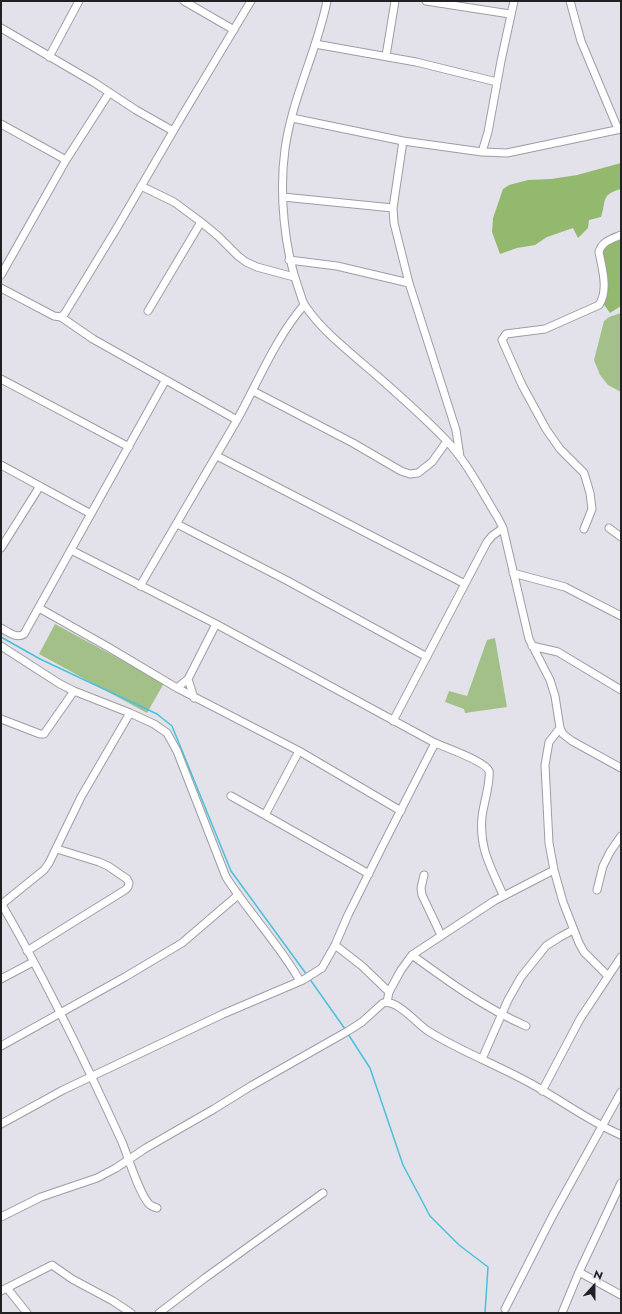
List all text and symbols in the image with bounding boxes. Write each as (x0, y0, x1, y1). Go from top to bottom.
north arrow (574, 1266, 614, 1306)
text: N (591, 1266, 605, 1284)

